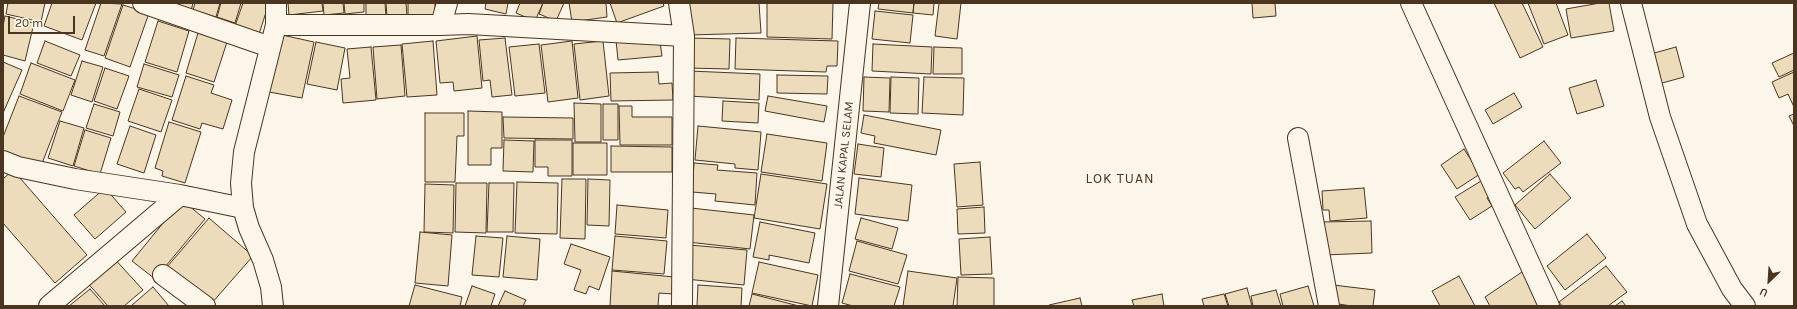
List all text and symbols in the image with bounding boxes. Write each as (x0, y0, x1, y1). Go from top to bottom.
scale bar (10, 8, 77, 34)
text: 20 m (15, 16, 43, 30)
street label: JALAN KAPAL SELAM (831, 101, 857, 209)
district label: LOK TUAN (1085, 171, 1155, 187)
north arrow (1749, 261, 1789, 301)
text: U (1758, 285, 1770, 300)

